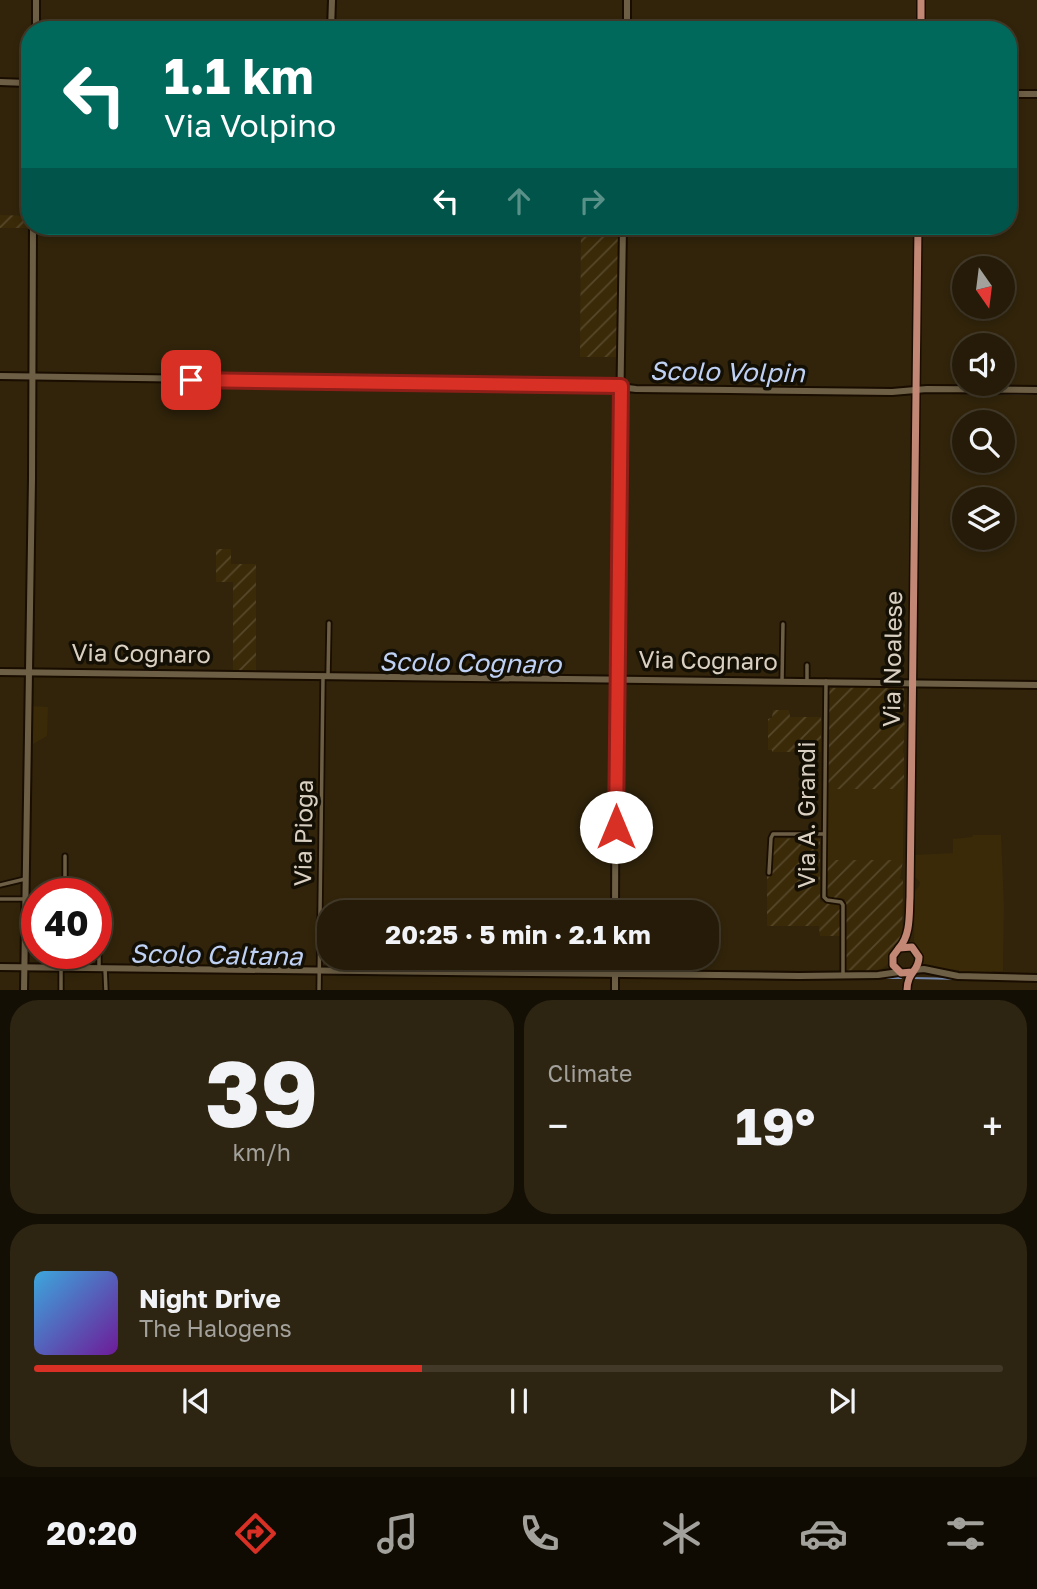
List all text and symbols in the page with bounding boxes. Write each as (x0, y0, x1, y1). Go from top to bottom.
text: 1.1 km (164, 46, 314, 105)
icon: left (49, 49, 140, 140)
text: Via Volpino (164, 106, 336, 144)
icon: left (427, 182, 465, 220)
icon: ahead (500, 182, 538, 220)
icon: right (573, 182, 611, 220)
north arrow (952, 256, 1015, 318)
map controls (952, 256, 1015, 550)
button: sound (952, 333, 1015, 396)
pin (161, 350, 221, 410)
water label: Scolo Volpin (649, 355, 806, 388)
icon: arrive (172, 361, 210, 399)
button: search (952, 410, 1015, 473)
button: layers (952, 487, 1015, 550)
street label: Via Noalese (876, 591, 907, 727)
street label: Via Cognaro (71, 637, 211, 668)
street label: Via Cognaro (638, 644, 778, 675)
water label: Scolo Cognaro (379, 645, 563, 680)
street label: Via A. Grandi (791, 741, 820, 889)
street label: Via Pioga (287, 779, 318, 887)
position arrow (579, 790, 653, 864)
speed limit sign: 40 (21, 878, 112, 969)
text: 20:25 · 5 min · 2.1 km (385, 919, 651, 950)
water label: Scolo Caltana (129, 937, 304, 972)
text: 39 (205, 1038, 318, 1147)
text: Climate (548, 1059, 632, 1087)
text: 19° (735, 1094, 815, 1156)
text: − (548, 1103, 568, 1148)
text: + (982, 1103, 1003, 1148)
text: km/h (232, 1138, 291, 1166)
text: Night Drive (139, 1283, 281, 1314)
text: The Halogens (139, 1314, 292, 1342)
icon: previous (177, 1382, 215, 1420)
icon: pause (500, 1382, 538, 1420)
icon: next (823, 1382, 861, 1420)
icon: directions (231, 1509, 280, 1558)
icon: music (373, 1509, 422, 1558)
icon: phone (515, 1509, 564, 1558)
icon: climate (657, 1509, 706, 1558)
icon: car (799, 1509, 848, 1558)
icon: filters (941, 1509, 990, 1558)
text: 20:20 (47, 1514, 137, 1552)

